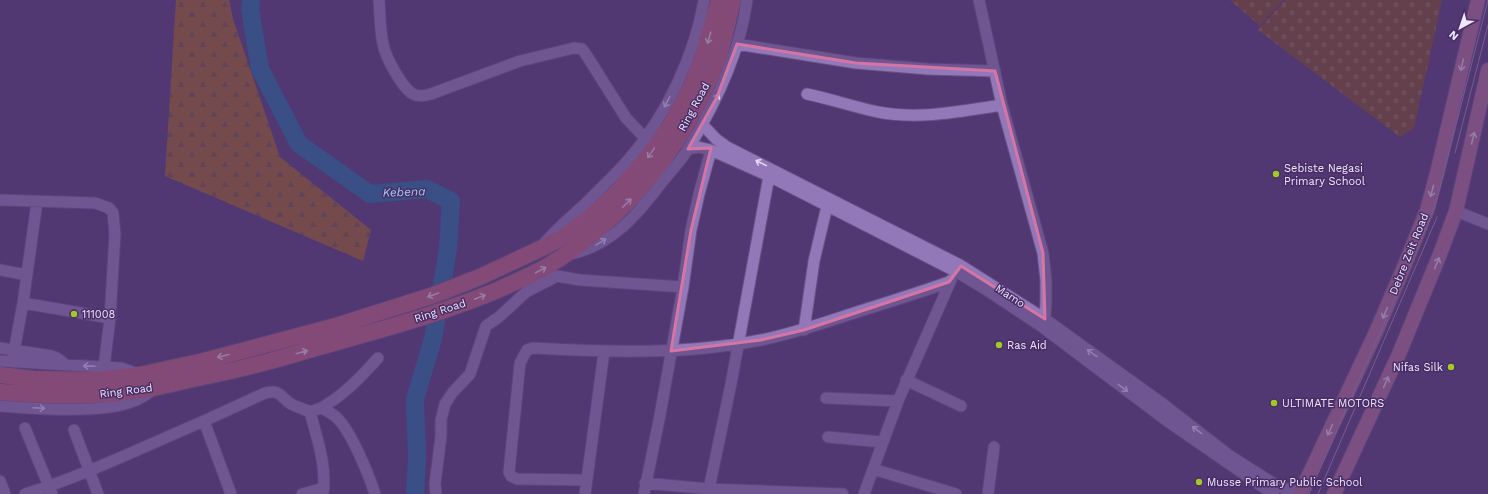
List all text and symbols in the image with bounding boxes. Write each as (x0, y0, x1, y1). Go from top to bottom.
north arrow (1440, 8, 1480, 48)
text: N (1447, 28, 1461, 43)
one-way arrow (705, 31, 712, 44)
one-way arrow (1458, 58, 1465, 71)
street label: Ring Road (676, 80, 712, 134)
one-way arrow (713, 93, 720, 105)
one-way arrow (663, 96, 671, 108)
one-way arrow (1469, 132, 1477, 145)
one-way arrow (647, 147, 655, 158)
one-way arrow (756, 159, 768, 167)
place label: Sebiste Negasi Primary School (1284, 162, 1366, 188)
marker: Sebiste Negasi Primary School (1271, 169, 1281, 179)
water label: Kebena (382, 184, 426, 200)
one-way arrow (1428, 185, 1435, 198)
one-way arrow (622, 198, 632, 208)
street label: Debre Zeit Road (1387, 211, 1431, 297)
one-way arrow (595, 238, 607, 246)
one-way arrow (1433, 257, 1441, 269)
one-way arrow (534, 265, 546, 273)
street label: Mamo (993, 282, 1027, 310)
one-way arrow (427, 292, 440, 299)
one-way arrow (473, 293, 485, 301)
street label: Ring Road (413, 297, 467, 325)
one-way arrow (1381, 306, 1388, 318)
place label: 111008 (82, 308, 116, 321)
marker: 111008 (69, 309, 79, 319)
place label: Ras Aid (1007, 339, 1047, 352)
marker: Ras Aid (994, 340, 1004, 350)
one-way arrow (295, 348, 308, 355)
one-way arrow (1087, 349, 1098, 357)
one-way arrow (216, 353, 229, 360)
place label: Nifas Silk (1393, 361, 1443, 374)
marker: Nifas Silk (1446, 362, 1456, 372)
one-way arrow (83, 363, 96, 370)
one-way arrow (1383, 377, 1390, 389)
street label: Ring Road (99, 381, 153, 401)
one-way arrow (1117, 384, 1128, 392)
place label: ULTIMATE MOTORS (1282, 397, 1384, 410)
marker: ULTIMATE MOTORS (1269, 398, 1279, 408)
one-way arrow (32, 404, 45, 412)
one-way arrow (1326, 424, 1333, 436)
one-way arrow (1191, 426, 1202, 435)
place label: Musse Primary Public School (1207, 476, 1363, 489)
marker: Musse Primary Public School (1194, 477, 1204, 487)

